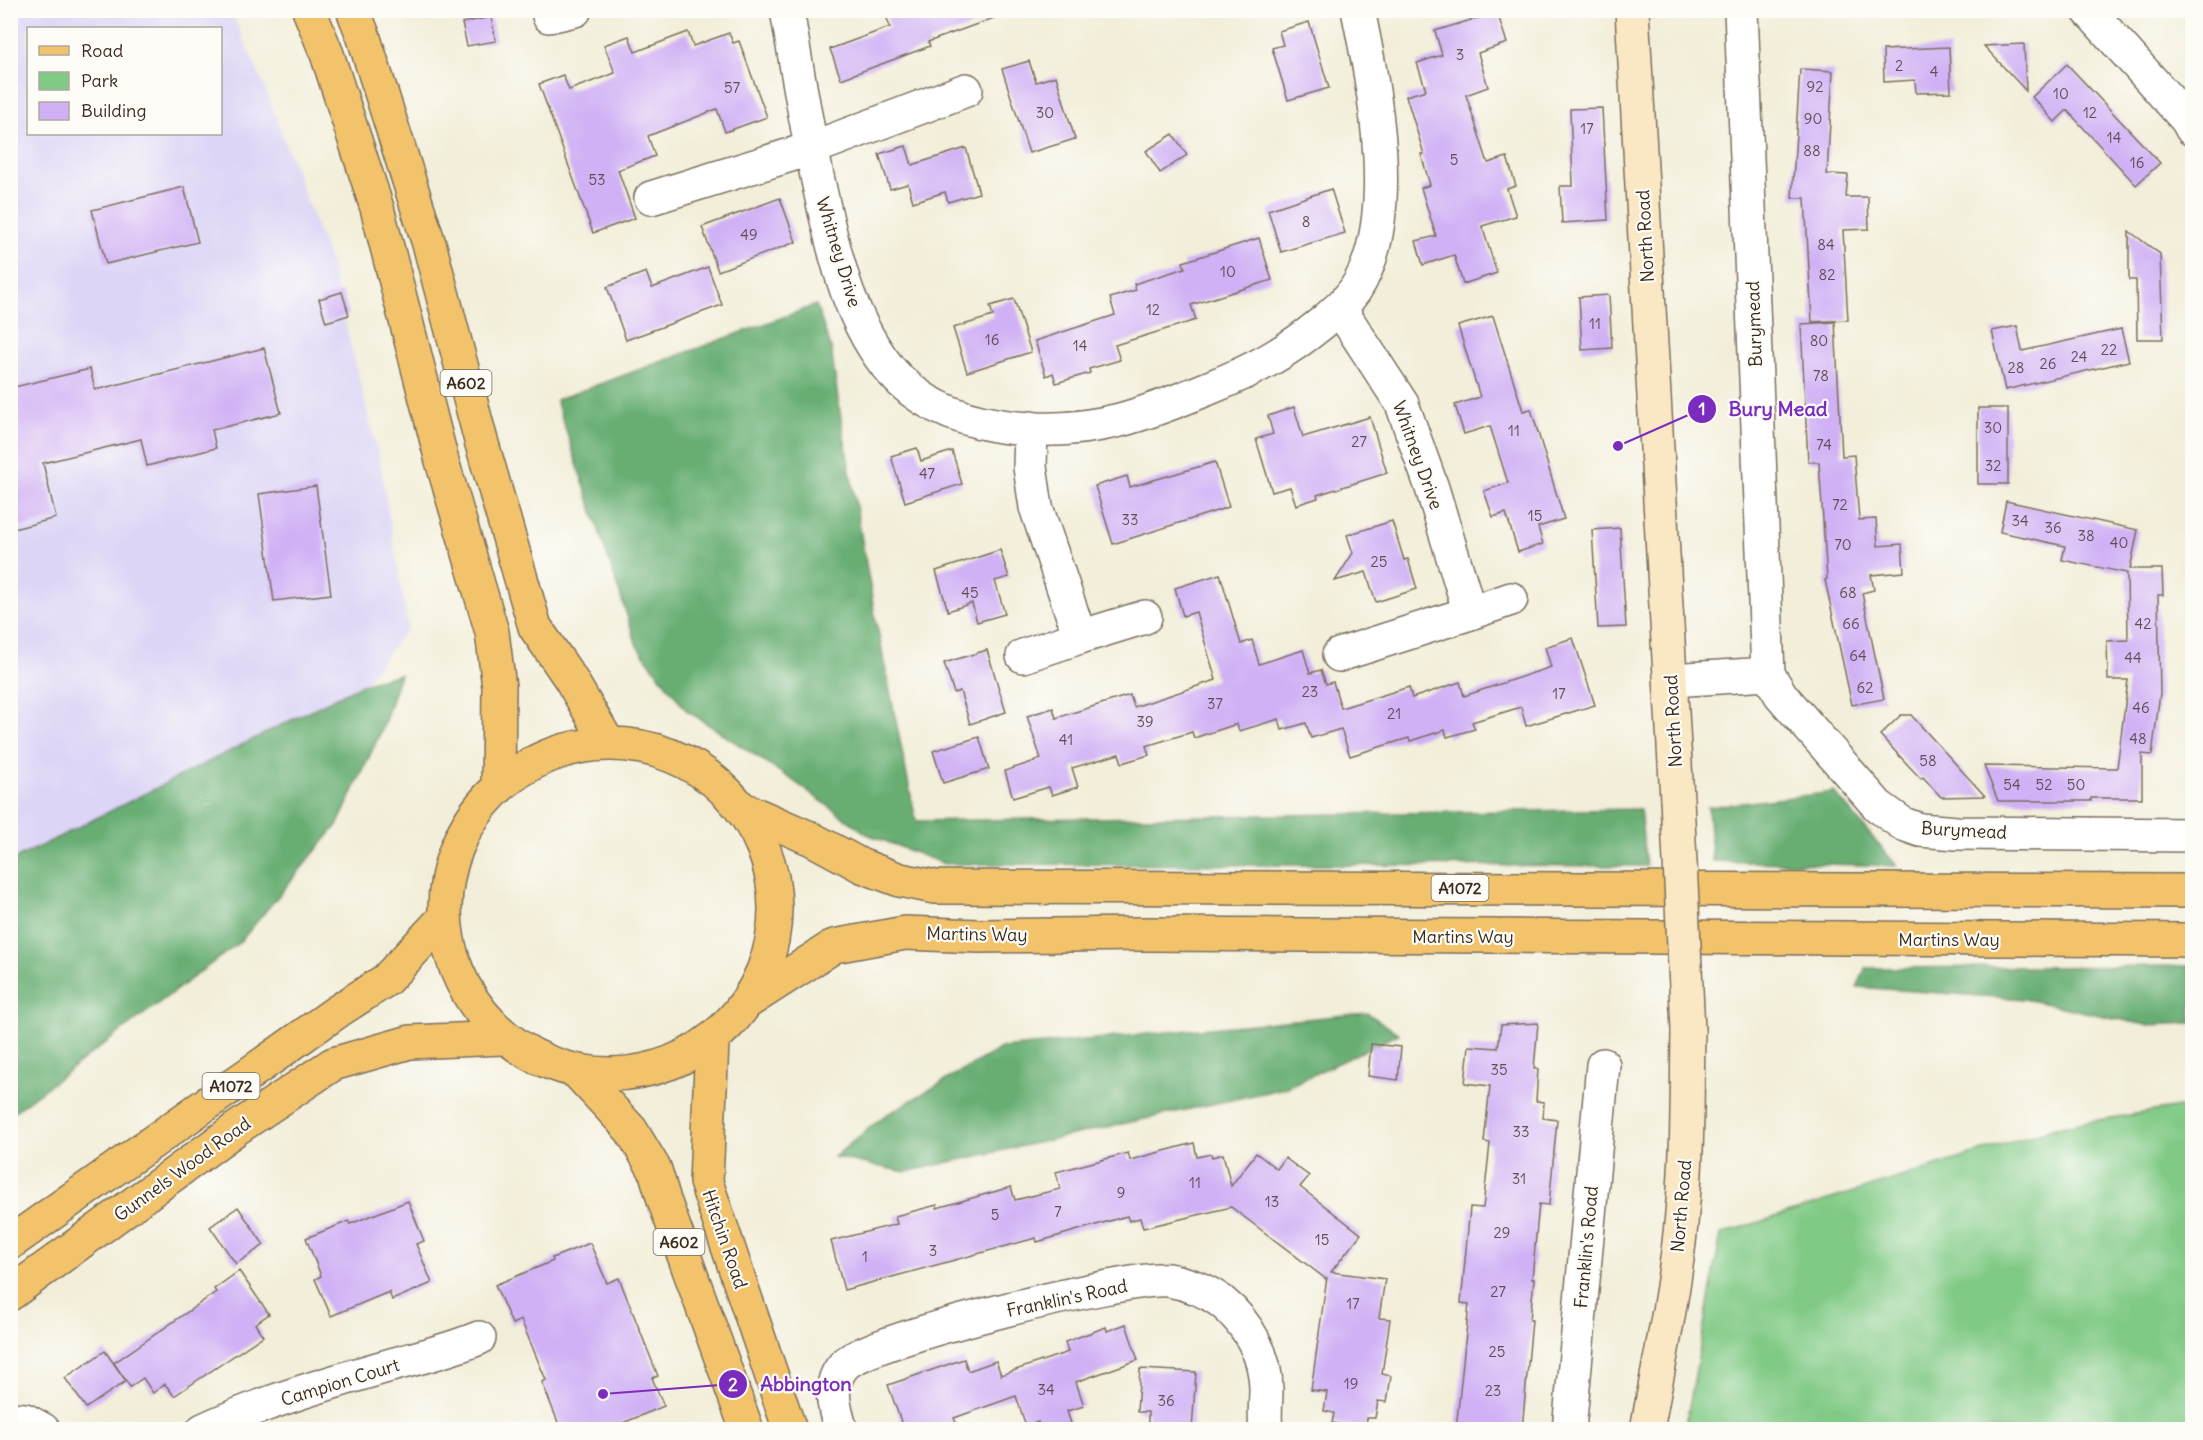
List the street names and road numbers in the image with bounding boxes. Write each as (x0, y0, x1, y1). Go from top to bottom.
street label: North Road (1631, 189, 1659, 283)
street label: Whitney Drive (811, 194, 867, 310)
street label: Burymead (1741, 280, 1767, 367)
road number: A602 (440, 370, 492, 396)
street label: Whitney Drive (1388, 397, 1448, 513)
street label: North Road (1659, 674, 1687, 768)
street label: Burymead (1920, 816, 2008, 844)
road number: A1072 (1432, 875, 1488, 901)
street label: Martins Way (926, 922, 1028, 946)
street label: Martins Way (1412, 925, 1514, 948)
street label: Martins Way (1898, 928, 2000, 951)
road number: A1072 (202, 1073, 260, 1099)
street label: Gunnels Wood Road (109, 1111, 255, 1226)
street label: North Road (1666, 1158, 1697, 1253)
street label: Franklin's Road (1569, 1184, 1603, 1309)
street label: Hitchin Road (697, 1186, 753, 1292)
road number: A602 (654, 1229, 704, 1255)
street label: Franklin's Road (1005, 1274, 1130, 1322)
street label: Campion Court (278, 1353, 402, 1411)

